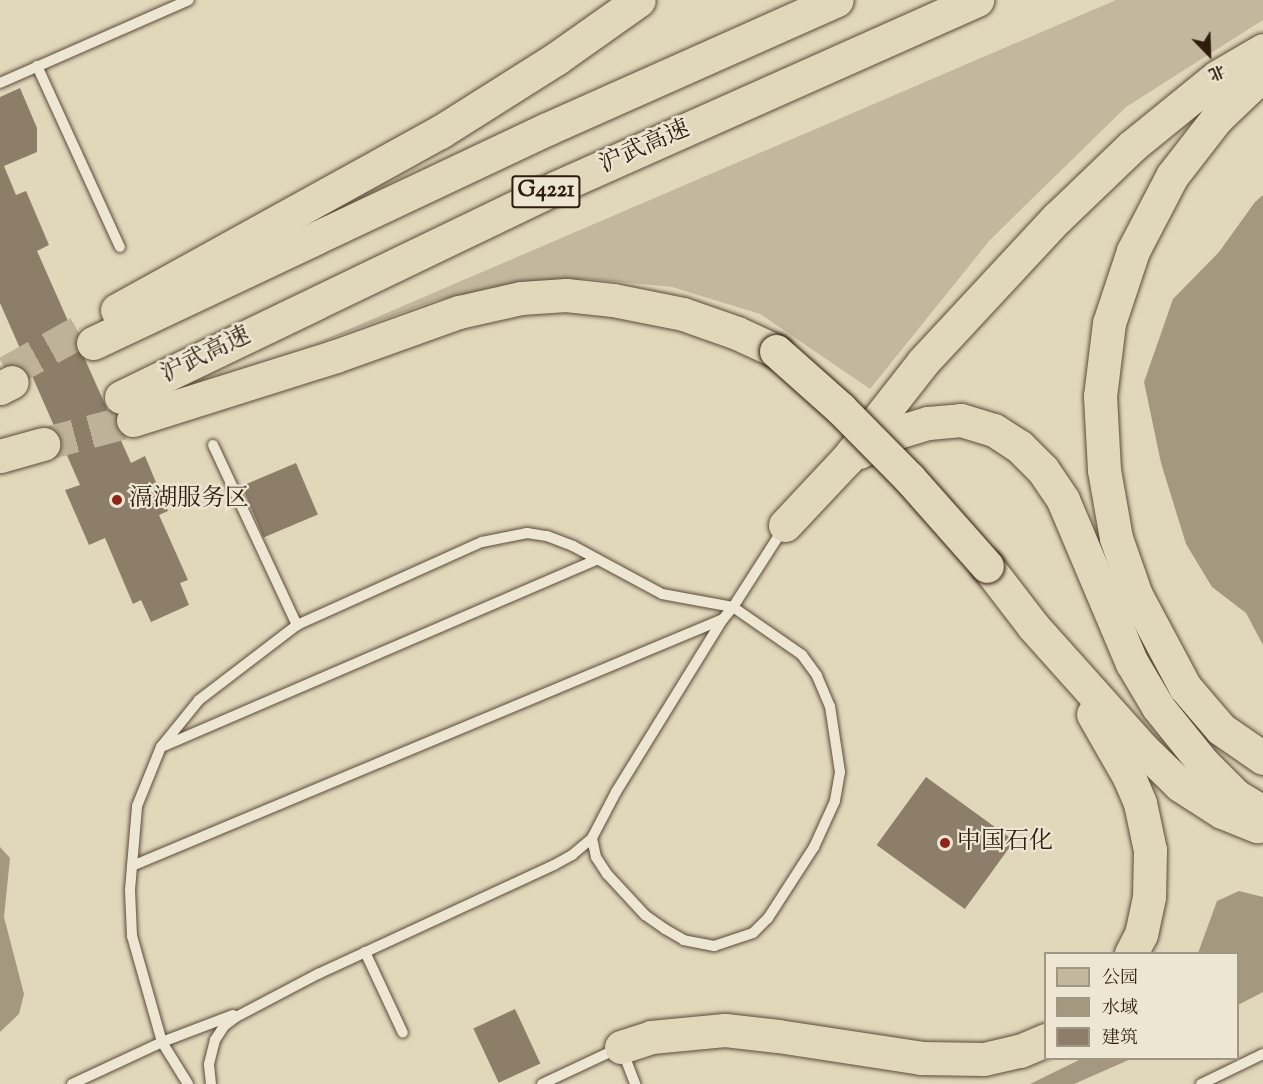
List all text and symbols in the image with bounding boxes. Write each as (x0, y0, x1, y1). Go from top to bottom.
north arrow (1179, 24, 1239, 84)
text: 北 (1204, 57, 1228, 85)
street label: 沪武高速 (595, 115, 695, 181)
road number: G4221 (510, 173, 582, 211)
street label: 沪武高速 (157, 322, 255, 390)
place label: 滆湖服务区 (129, 486, 249, 514)
marker: 滆湖服务区 (110, 493, 124, 507)
place label: 中国石化 (957, 829, 1053, 857)
marker: 中国石化 (938, 836, 952, 850)
legend (1044, 952, 1239, 1060)
text: 公园 (1102, 966, 1138, 992)
text: 水域 (1102, 996, 1138, 1022)
text: 建筑 (1102, 1026, 1138, 1052)

